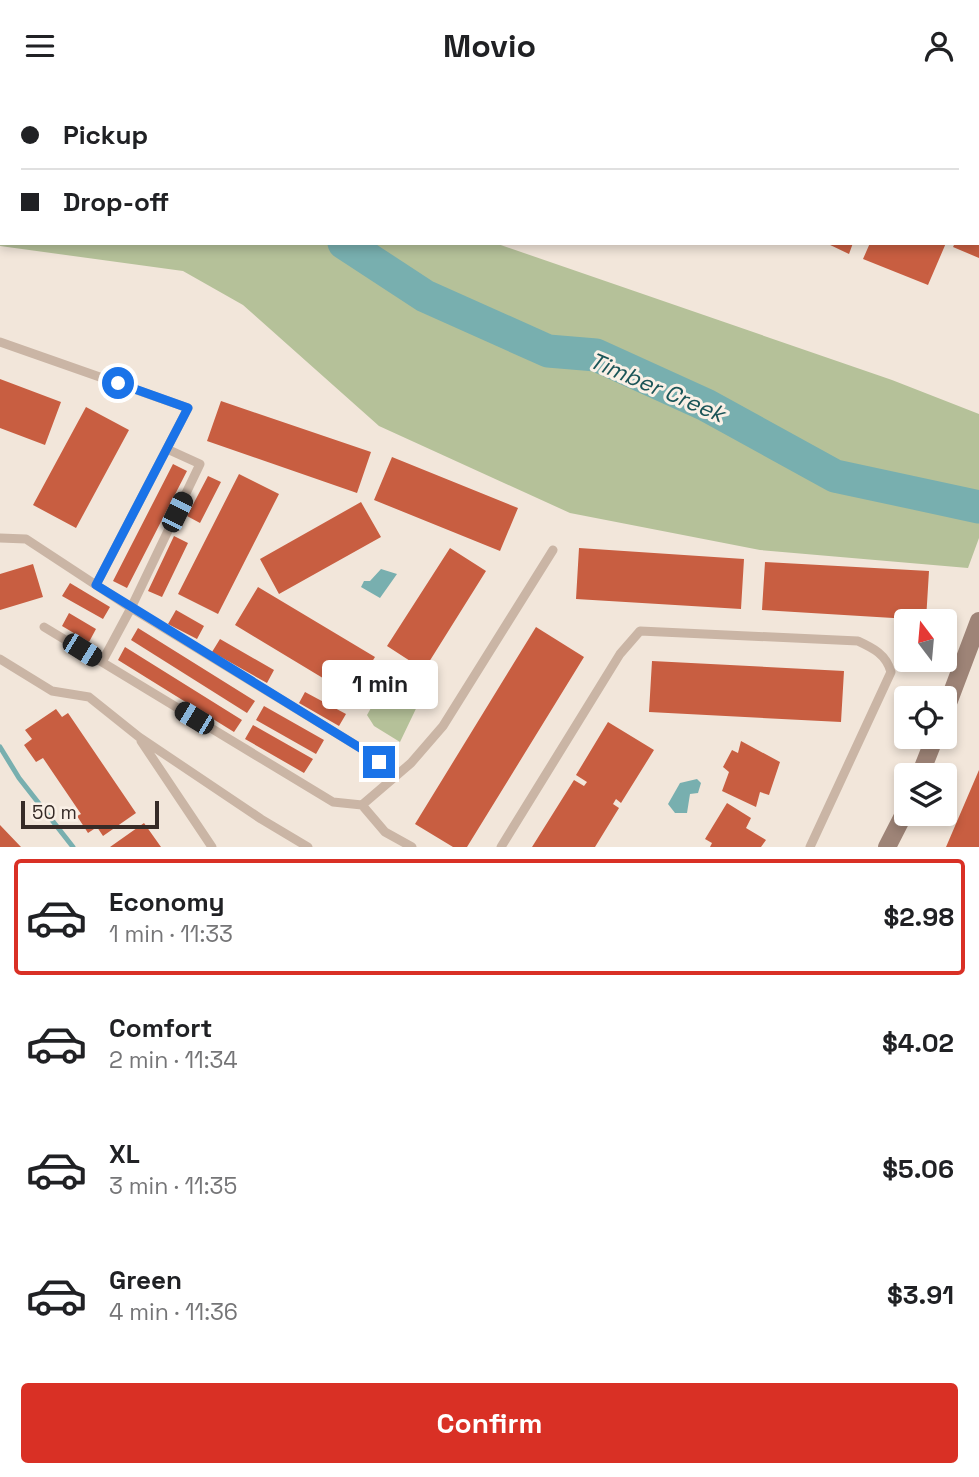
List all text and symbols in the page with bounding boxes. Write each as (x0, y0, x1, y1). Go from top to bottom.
text: Movio (443, 26, 536, 66)
icon: menu (21, 27, 59, 65)
icon: person (920, 27, 958, 65)
text: Pickup (63, 118, 148, 152)
text: Drop-off (63, 185, 169, 219)
water label: Timber Creek (585, 345, 732, 430)
route start (102, 367, 134, 399)
car (159, 489, 196, 535)
north arrow (894, 609, 957, 672)
map controls (894, 609, 957, 826)
car (59, 630, 106, 670)
callout: 1 min (321, 661, 437, 709)
text: 1 min (352, 669, 408, 699)
button: locate (894, 686, 957, 749)
car (171, 698, 218, 738)
route end (363, 746, 395, 778)
button: layers (894, 763, 957, 826)
scale bar (21, 798, 159, 830)
text: 50 m (32, 800, 77, 825)
text: Economy (109, 885, 225, 919)
icon: car (25, 886, 88, 949)
text: $2.98 (883, 900, 954, 934)
text: 1 min · 11:33 (109, 919, 233, 949)
text: Comfort (109, 1011, 212, 1045)
icon: car (25, 1012, 88, 1075)
text: $4.02 (882, 1026, 954, 1060)
text: 2 min · 11:34 (109, 1045, 238, 1075)
text: XL (109, 1137, 140, 1171)
icon: car (25, 1138, 88, 1201)
text: $5.06 (882, 1152, 954, 1186)
text: 3 min · 11:35 (109, 1171, 237, 1201)
text: Green (109, 1263, 182, 1297)
icon: car (25, 1264, 88, 1327)
text: $3.91 (887, 1278, 954, 1312)
text: 4 min · 11:36 (109, 1297, 238, 1327)
button: Confirm (21, 1383, 958, 1463)

